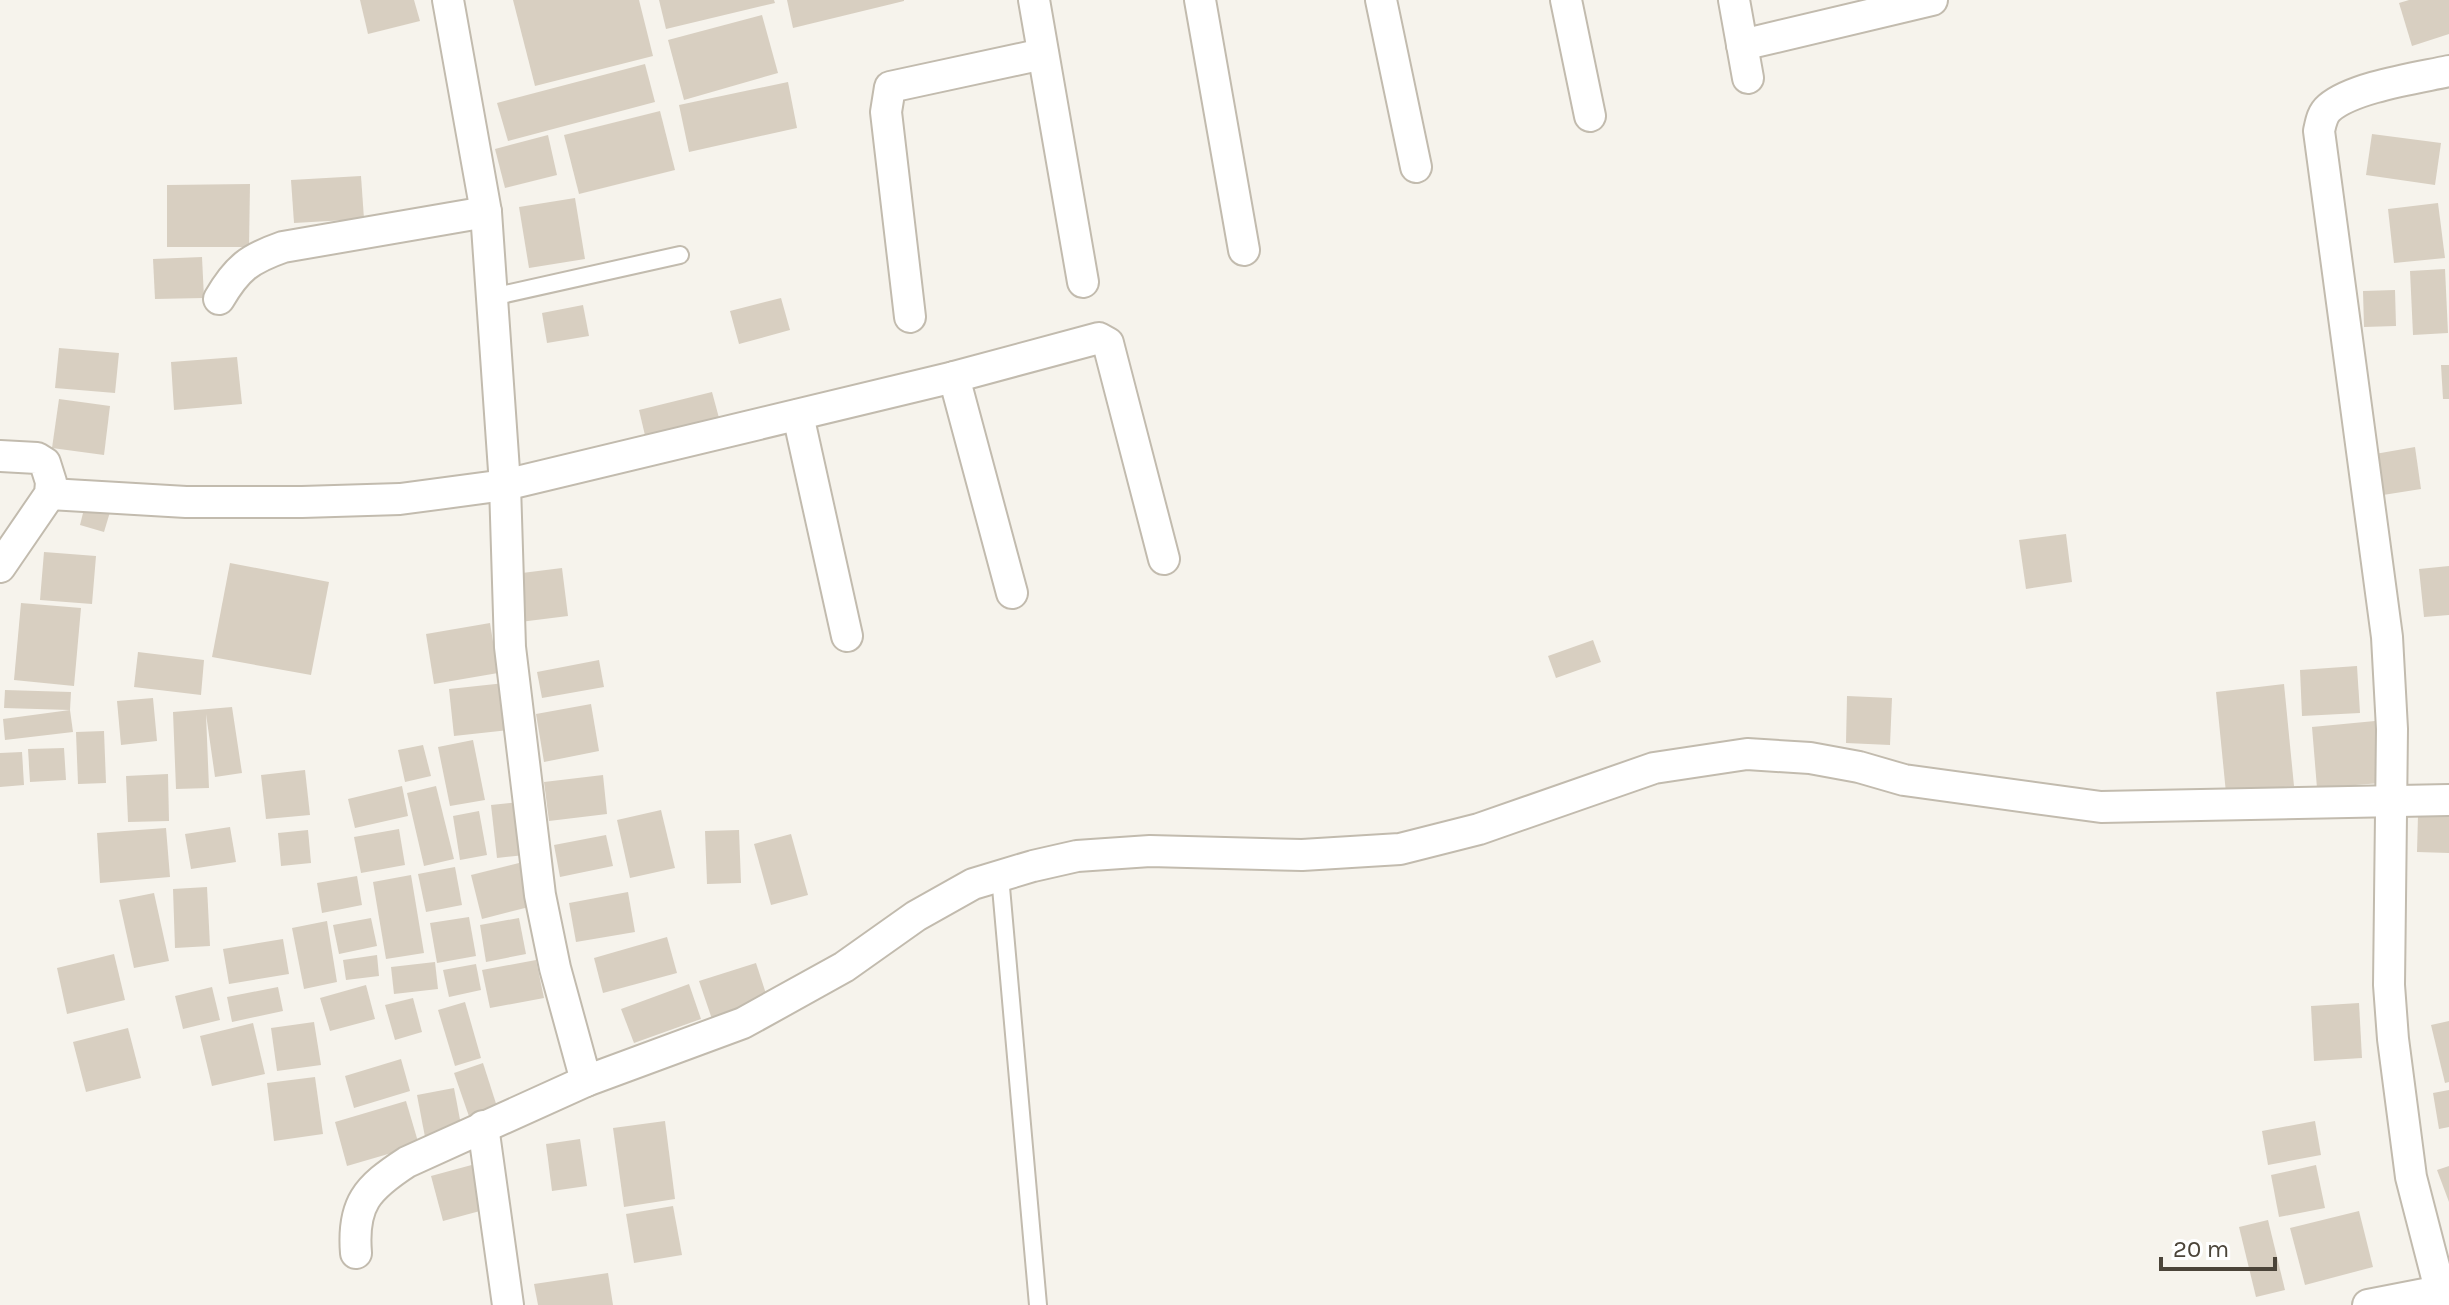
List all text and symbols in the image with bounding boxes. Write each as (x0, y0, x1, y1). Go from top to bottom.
scale bar (2161, 1221, 2275, 1271)
text: 20 m (2173, 1235, 2229, 1263)

